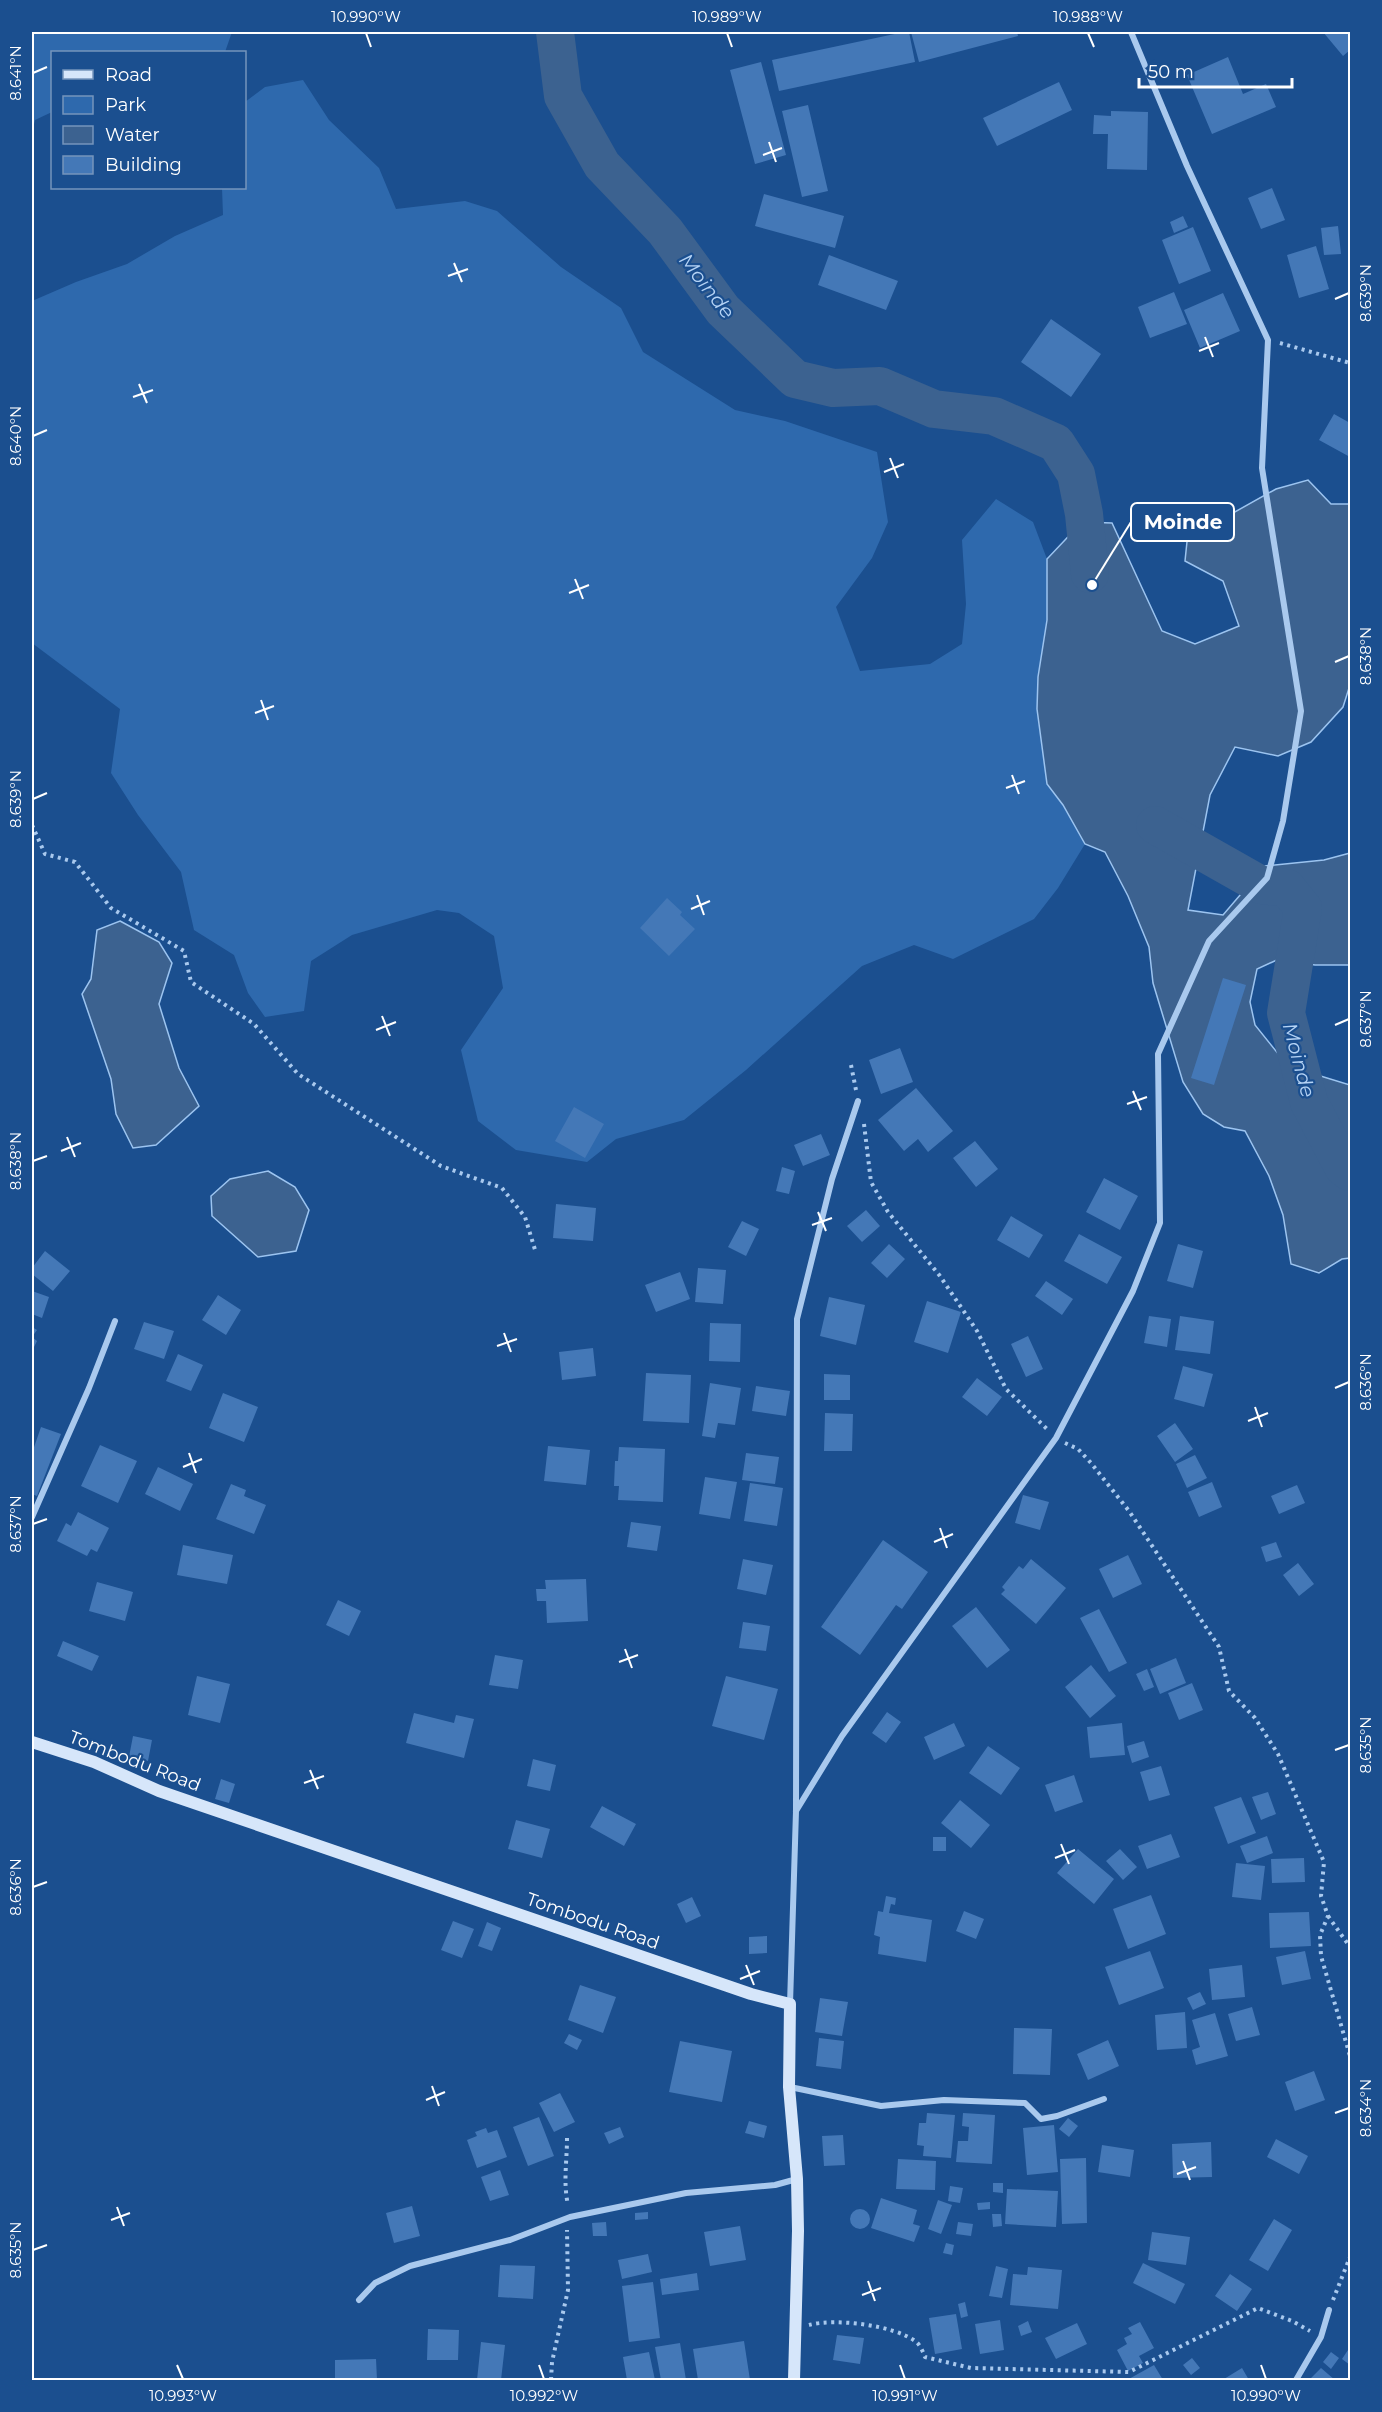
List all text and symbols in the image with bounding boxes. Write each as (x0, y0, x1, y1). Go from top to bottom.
text: 10.990°W (331, 7, 401, 26)
text: 10.989°W (692, 7, 762, 26)
text: 10.988°W (1053, 7, 1123, 26)
text: 8.641°N (6, 45, 25, 101)
legend (51, 51, 246, 189)
scale bar (1139, 51, 1292, 89)
text: 50 m (1148, 61, 1194, 83)
text: Road (105, 64, 152, 86)
text: Park (105, 94, 146, 116)
text: Water (105, 124, 160, 146)
text: Building (105, 154, 182, 176)
water label: Moinde (674, 249, 740, 323)
text: 8.639°N (1356, 264, 1375, 322)
text: 8.640°N (6, 406, 25, 466)
callout: Moinde (1131, 503, 1234, 541)
text: Moinde (1144, 510, 1222, 534)
text: 8.638°N (1356, 627, 1375, 685)
text: 8.639°N (6, 770, 25, 828)
text: 8.637°N (1356, 990, 1375, 1048)
water label: Moinde (1278, 1020, 1320, 1100)
text: 8.638°N (6, 1132, 25, 1190)
text: 8.636°N (1356, 1353, 1375, 1411)
text: 8.637°N (6, 1495, 25, 1553)
text: 8.635°N (1356, 1717, 1375, 1773)
street label: Tombodu Road (66, 1726, 204, 1796)
text: 8.636°N (6, 1858, 25, 1916)
street label: Tombodu Road (524, 1888, 662, 1954)
text: 8.634°N (1356, 2079, 1375, 2137)
text: 8.635°N (6, 2222, 25, 2278)
text: 10.993°W (149, 2386, 217, 2405)
text: 10.992°W (510, 2386, 579, 2405)
text: 10.991°W (872, 2386, 938, 2405)
text: 10.990°W (1231, 2386, 1301, 2405)

